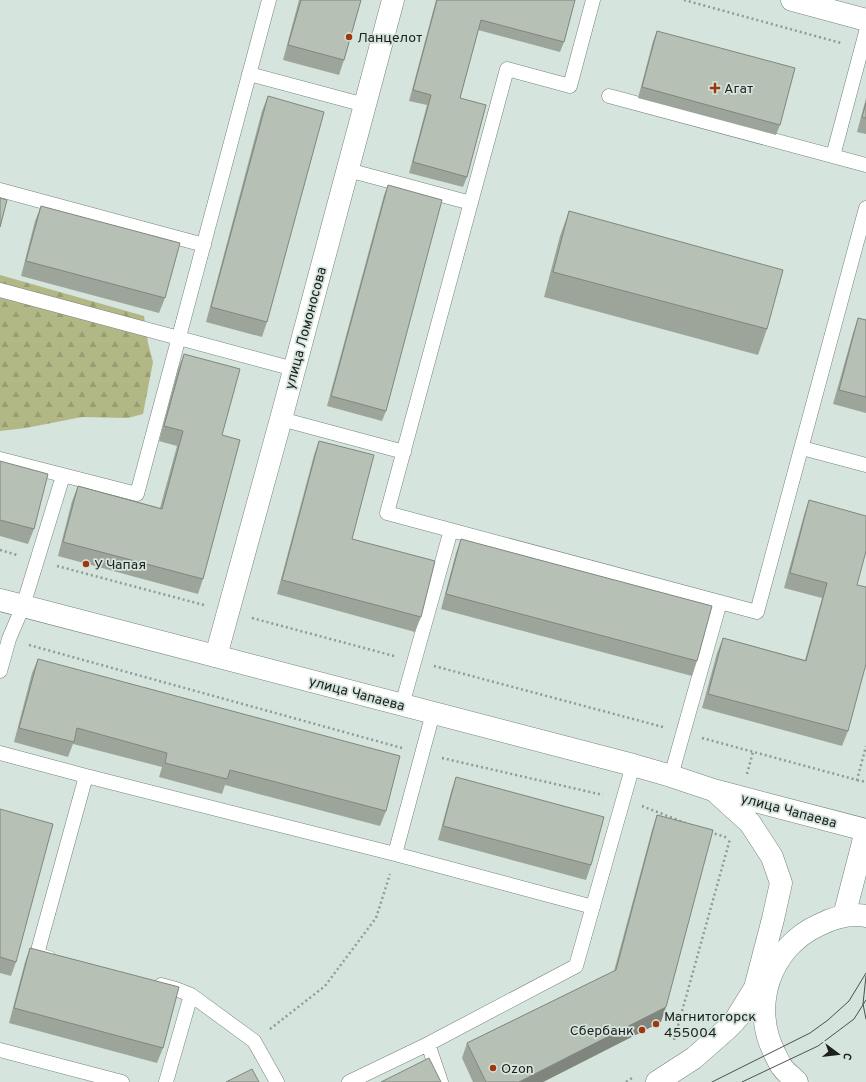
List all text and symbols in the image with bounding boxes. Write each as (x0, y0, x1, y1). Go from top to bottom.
place label: Ланцелот (357, 30, 422, 47)
marker: Ланцелот (344, 32, 354, 42)
place label: Агат (724, 81, 753, 98)
marker: Агат (709, 82, 721, 94)
street label: улица Ломоносова (282, 265, 331, 392)
place label: У Чапая (94, 557, 146, 574)
marker: У Чапая (81, 559, 91, 569)
street label: улица Чапаева (307, 673, 406, 715)
street label: улица Чапаева (739, 790, 838, 832)
place label: Магнитогорск 455004 (664, 1009, 756, 1042)
marker: Магнитогорск 455004 (651, 1019, 661, 1029)
place label: Сбербанк (570, 1023, 634, 1040)
marker: Сбербанк (637, 1025, 647, 1035)
north arrow (818, 1034, 858, 1074)
text: С (839, 1051, 854, 1062)
place label: Ozon (501, 1061, 534, 1078)
marker: Ozon (488, 1063, 498, 1073)

